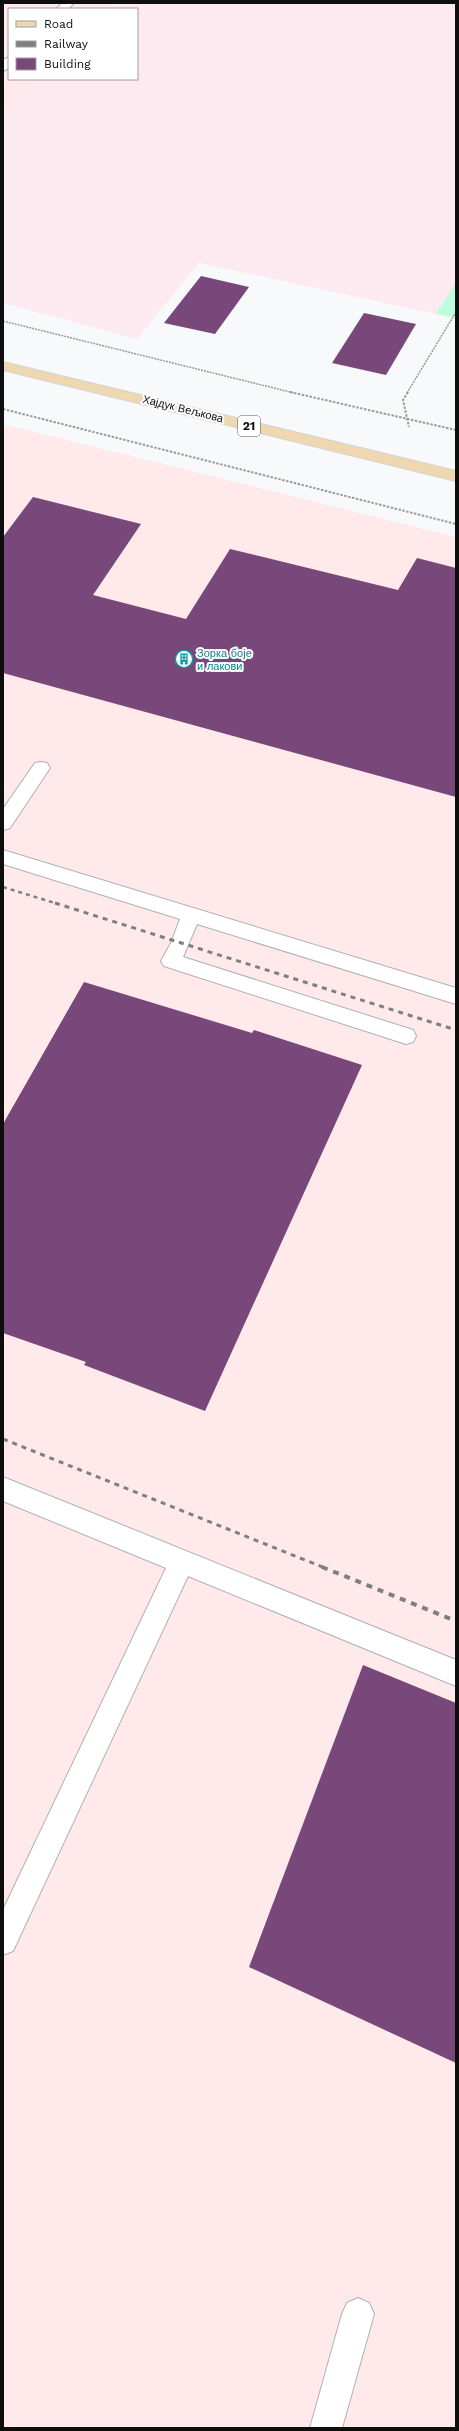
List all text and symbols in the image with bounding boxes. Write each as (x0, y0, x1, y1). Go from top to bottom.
legend (8, 8, 138, 80)
text: Road (44, 17, 73, 31)
text: Railway (44, 37, 89, 51)
text: Building (44, 57, 91, 71)
street label: Хајдук Вељкова (141, 393, 226, 426)
road number: 21 (238, 416, 260, 436)
place label: Зорка боје и лакови (197, 647, 252, 673)
building icon: Зорка боје и лакови (174, 649, 194, 669)

